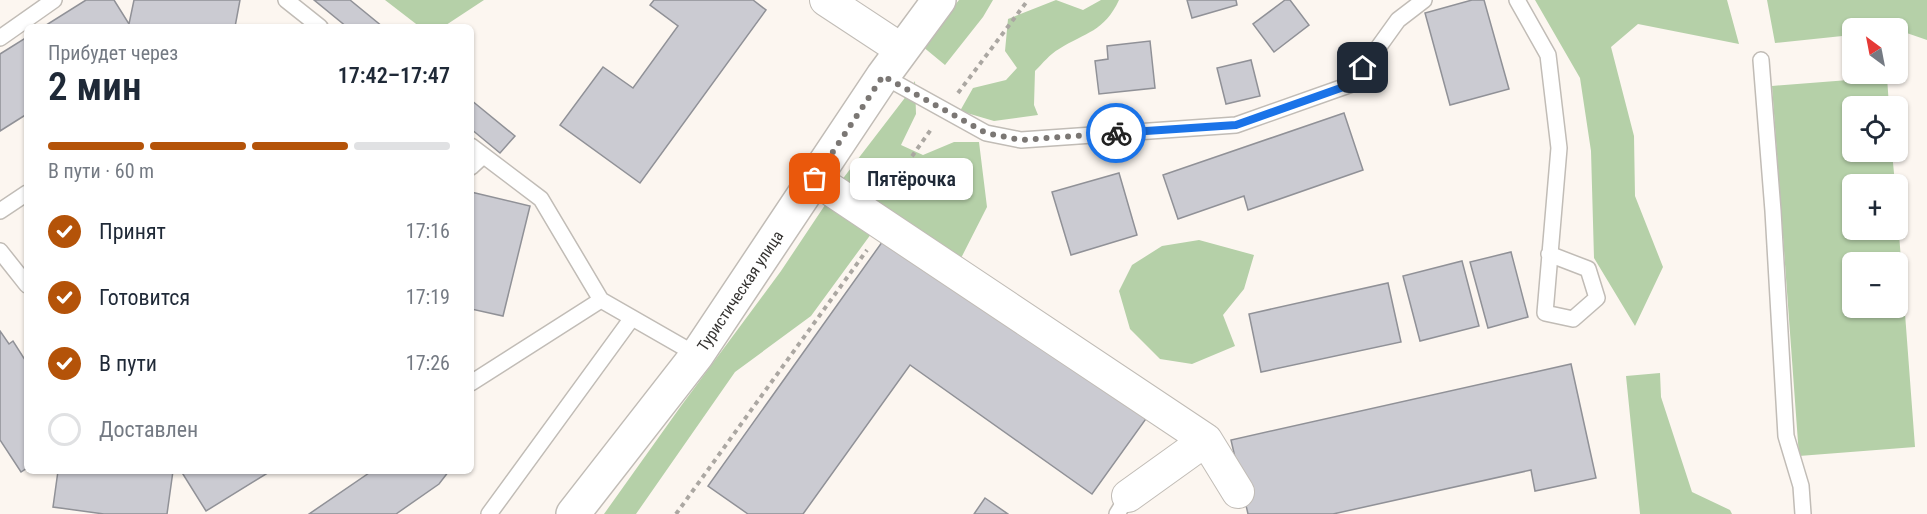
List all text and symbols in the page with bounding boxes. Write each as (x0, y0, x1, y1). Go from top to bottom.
north arrow (1842, 18, 1908, 84)
map controls (1842, 18, 1908, 318)
text: Прибудет через (48, 41, 178, 65)
pin (1337, 42, 1388, 93)
icon: home (1346, 51, 1379, 84)
text: 17:42–17:47 (338, 63, 450, 88)
text: 2 мин (48, 64, 141, 110)
button: locate (1842, 96, 1908, 162)
courier (1086, 103, 1146, 163)
icon: bike (1100, 117, 1133, 150)
pin (789, 153, 840, 204)
callout: Пятёрочка (851, 158, 974, 200)
text: В пути · 60 m (48, 159, 154, 183)
icon: bag (798, 162, 831, 195)
text: Пятёрочка (867, 167, 956, 191)
button: + (1842, 174, 1908, 240)
icon: check (48, 215, 81, 248)
text: Принят (99, 219, 166, 244)
text: 17:16 (406, 219, 450, 243)
street label: Туристическая улица (693, 227, 787, 355)
button: − (1842, 252, 1908, 318)
icon: check (48, 281, 81, 314)
text: Готовится (99, 285, 190, 310)
text: 17:19 (406, 285, 450, 309)
icon: check (48, 347, 81, 380)
text: В пути (99, 351, 157, 376)
text: 17:26 (406, 351, 450, 375)
text: Доставлен (99, 417, 198, 442)

